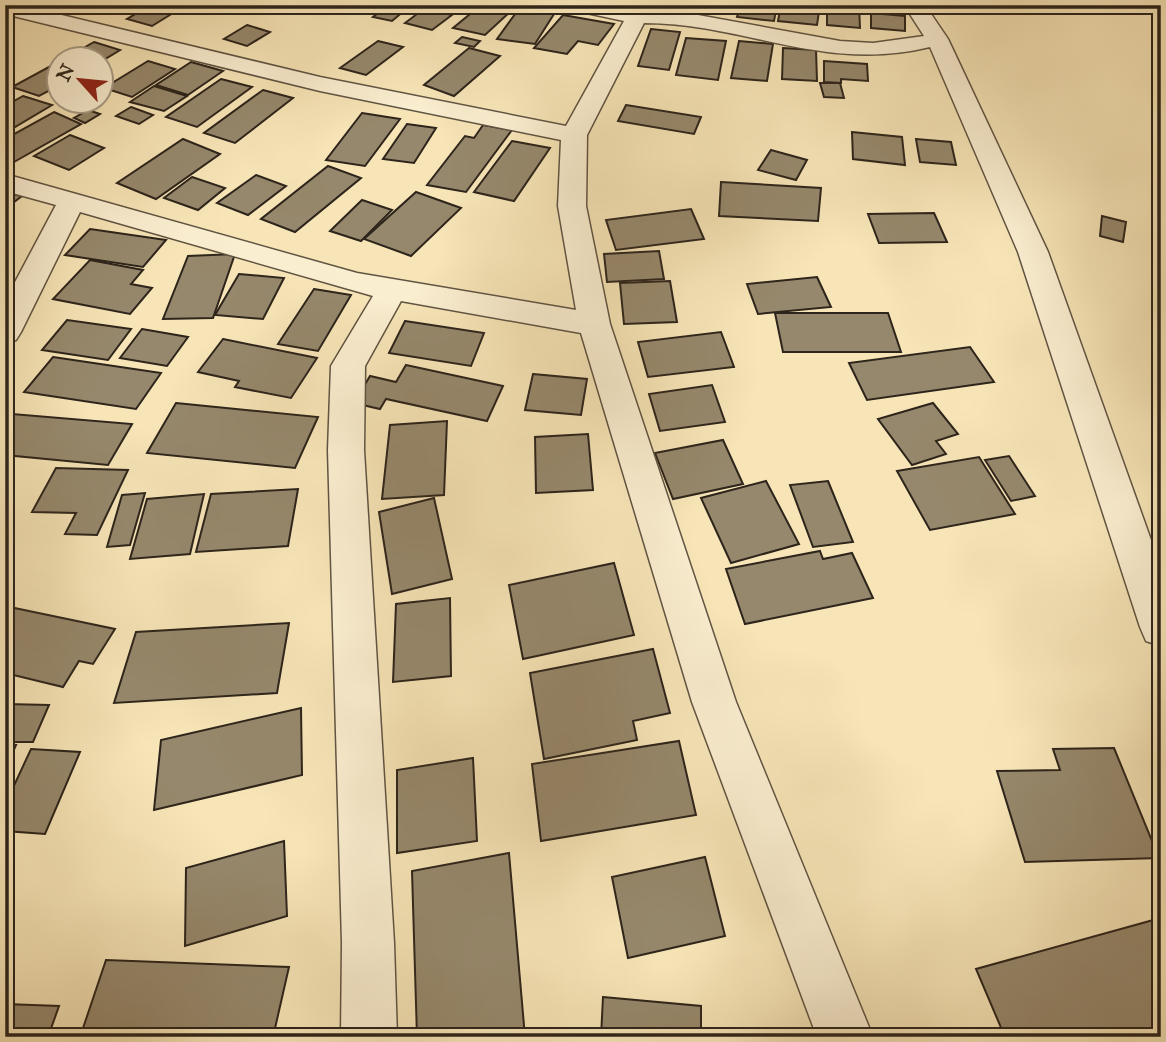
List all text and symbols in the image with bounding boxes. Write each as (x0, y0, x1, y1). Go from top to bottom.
north arrow (46, 46, 116, 116)
text: N (51, 60, 79, 85)

